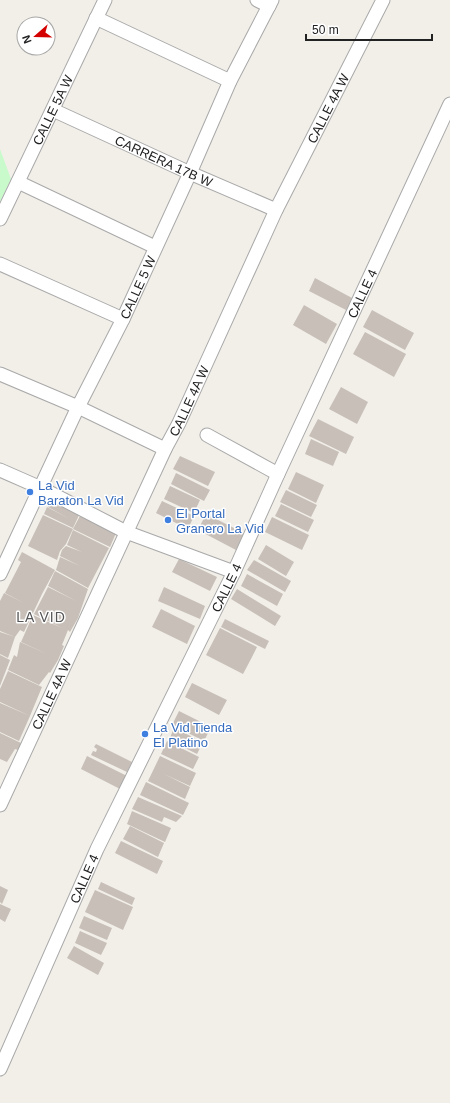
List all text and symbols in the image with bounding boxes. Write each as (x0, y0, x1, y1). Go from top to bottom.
north arrow (16, 16, 56, 56)
scale bar (306, 16, 432, 42)
text: 50 m (312, 23, 339, 37)
text: N (20, 34, 34, 45)
street label: CALLE 4A W (304, 71, 352, 146)
street label: CALLE 5A W (29, 72, 76, 147)
street label: CARRERA 17B W (113, 132, 216, 190)
street label: CALLE 5 W (117, 253, 159, 321)
street label: CALLE 4 (344, 267, 380, 320)
street label: CALLE 4A W (166, 363, 212, 439)
place label: La Vid Baraton La Vid (38, 478, 124, 508)
marker: La Vid Baraton La Vid (25, 487, 35, 497)
place label: El Portal Granero La Vid (176, 506, 264, 536)
marker: El Portal Granero La Vid (163, 515, 173, 525)
street label: CALLE 4 (208, 561, 244, 614)
district label: LA VID (16, 609, 66, 625)
street label: CALLE 4A W (29, 656, 74, 732)
place label: La Vid Tienda El Platino (153, 720, 233, 750)
marker: La Vid Tienda El Platino (140, 729, 150, 739)
street label: CALLE 4 (67, 852, 101, 906)

